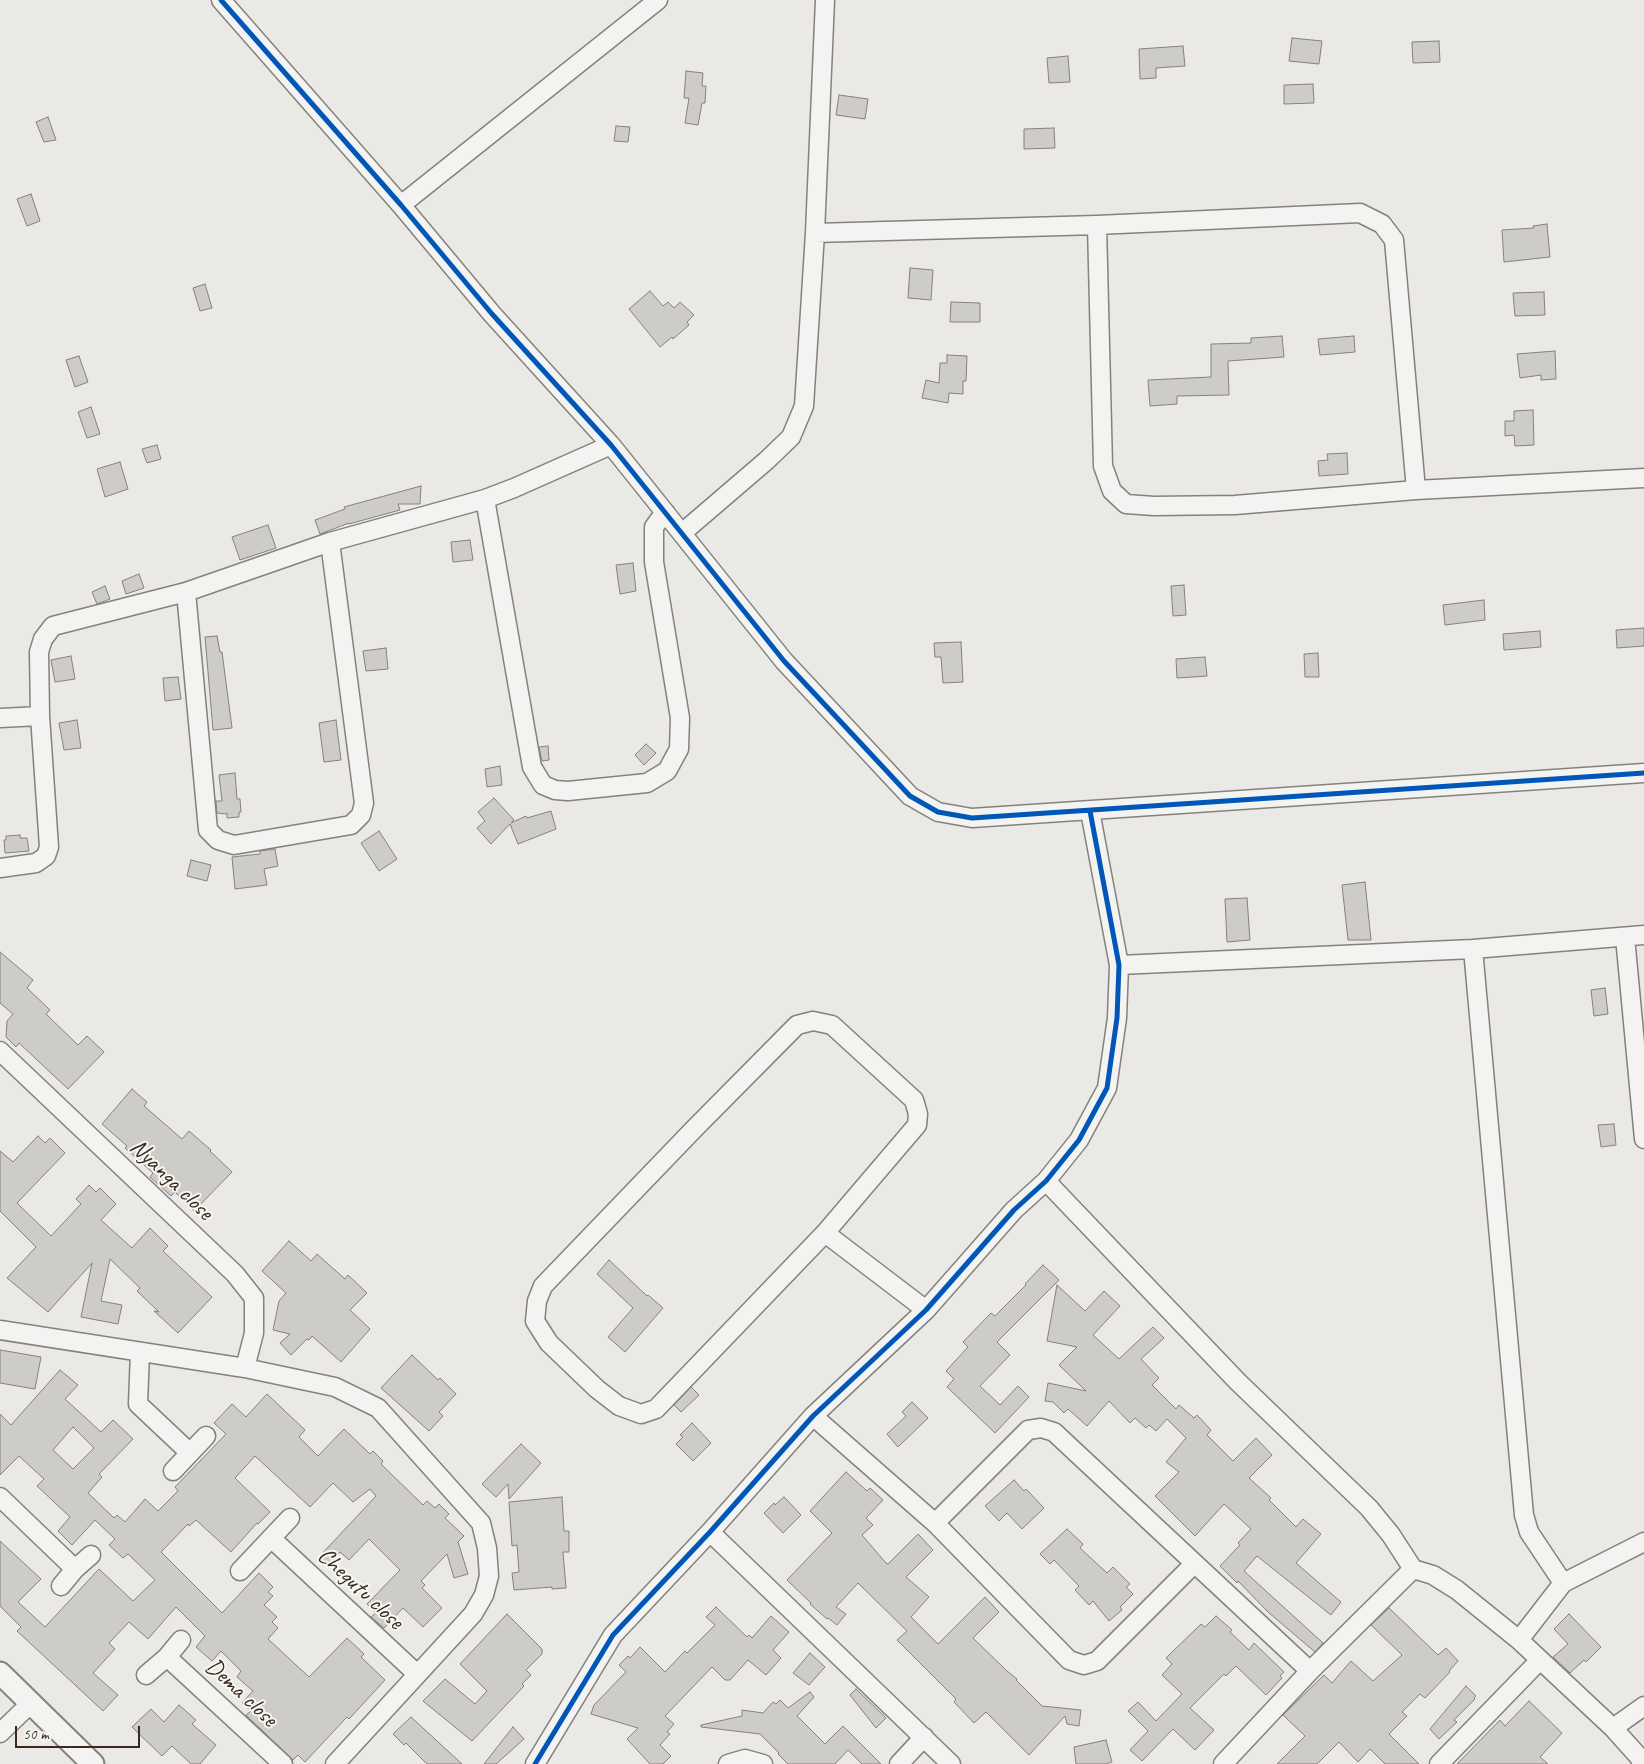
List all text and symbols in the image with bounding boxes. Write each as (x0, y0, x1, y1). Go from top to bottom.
street label: Nyanga close (123, 1133, 219, 1227)
street label: Chegutu close (311, 1542, 409, 1636)
street label: Dema close (199, 1653, 283, 1733)
scale bar (18, 1716, 142, 1748)
text: 50 m (23, 1725, 49, 1744)

